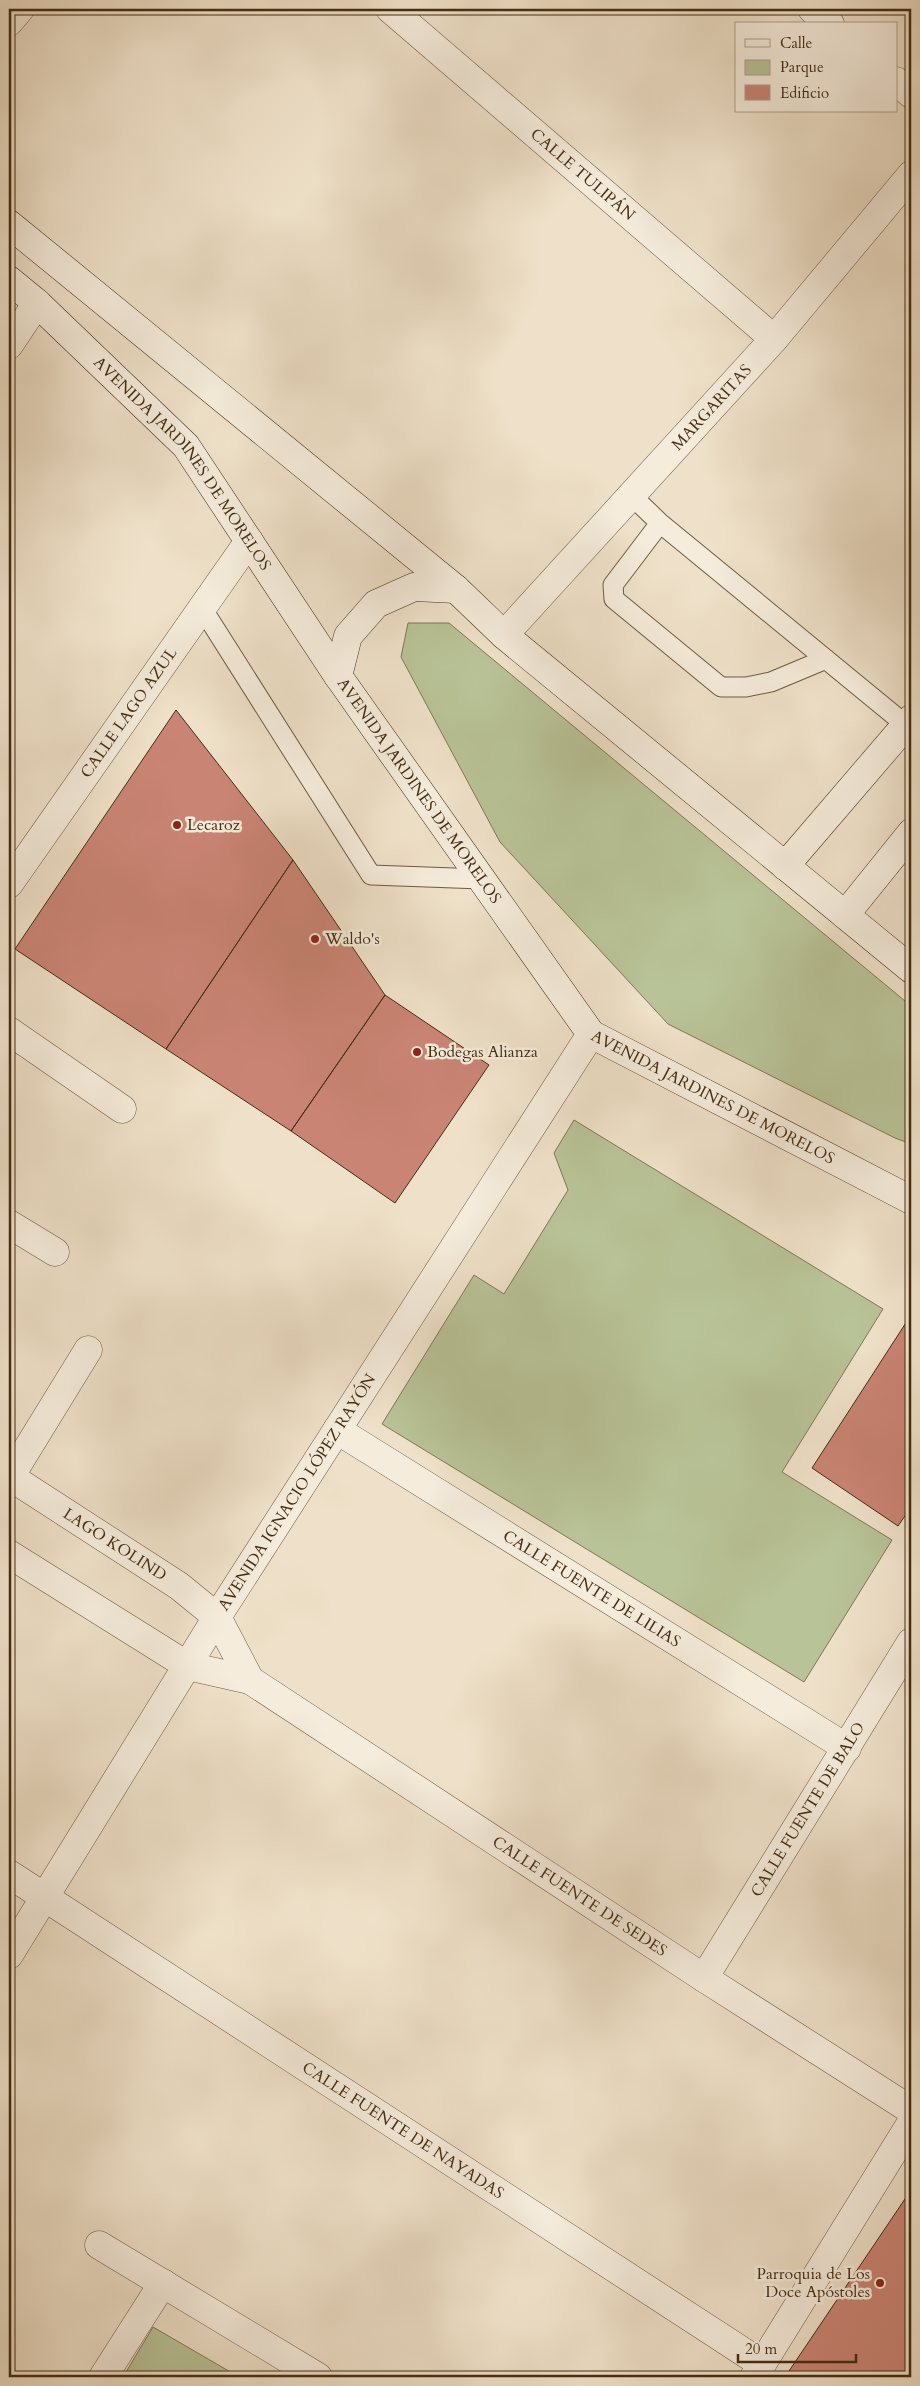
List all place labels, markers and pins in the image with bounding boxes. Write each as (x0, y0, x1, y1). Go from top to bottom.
place label: Lecaroz (187, 814, 240, 836)
marker: Lecaroz (171, 819, 183, 831)
place label: Waldo's (324, 928, 380, 950)
marker: Waldo's (309, 933, 321, 945)
place label: Bodegas Alianza (427, 1041, 538, 1063)
marker: Bodegas Alianza (411, 1046, 423, 1058)
place label: Parroquia de Los Doce Apóstoles (756, 2263, 870, 2303)
marker: Parroquia de Los Doce Apóstoles (874, 2277, 886, 2289)

